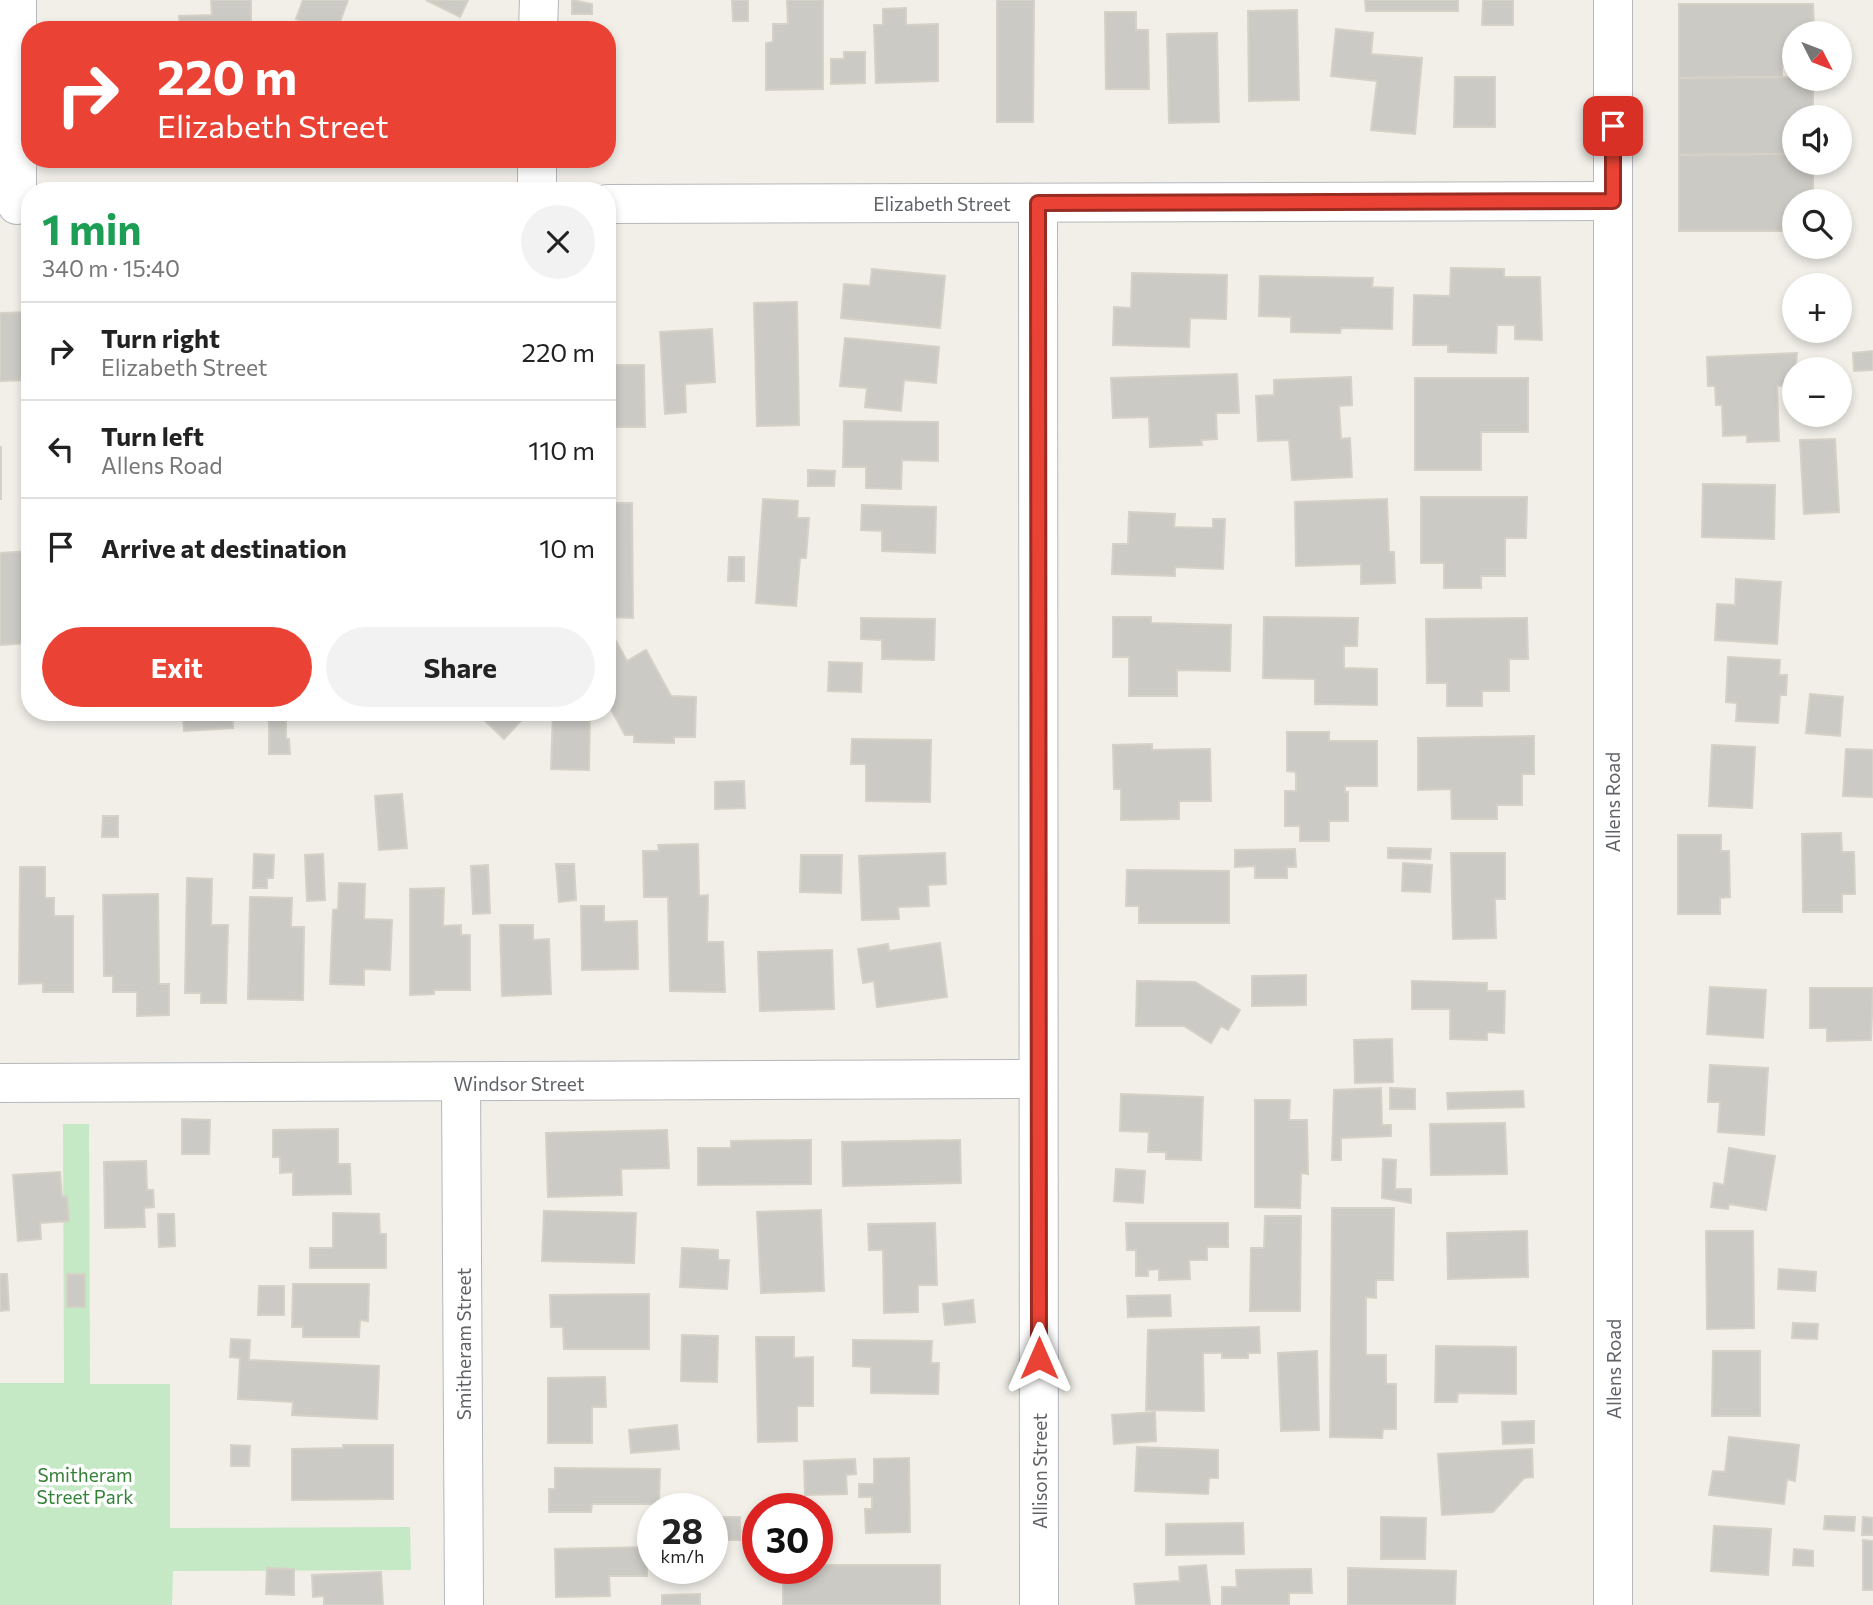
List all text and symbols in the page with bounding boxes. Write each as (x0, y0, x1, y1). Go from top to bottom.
north arrow (1782, 21, 1852, 91)
map controls (1782, 21, 1852, 427)
text: 220 m (157, 45, 297, 105)
icon: right (42, 49, 133, 140)
pin (1583, 96, 1643, 156)
text: Elizabeth Street (157, 105, 389, 145)
button: sound (1782, 105, 1852, 175)
icon: arrive (1594, 107, 1632, 145)
button: search (1782, 189, 1852, 259)
street label: Elizabeth Street (873, 192, 1011, 215)
text: 1 min (42, 202, 142, 254)
button: close (521, 205, 595, 279)
text: 340 m · 15:40 (42, 254, 180, 282)
button: + (1782, 273, 1852, 343)
text: Turn right (101, 322, 220, 353)
icon: right (42, 332, 80, 370)
text: 220 m (522, 336, 595, 367)
text: Elizabeth Street (101, 353, 267, 381)
button: − (1782, 357, 1852, 427)
text: Turn left (101, 420, 204, 451)
icon: left (42, 430, 80, 468)
text: 110 m (528, 434, 595, 465)
text: Allens Road (101, 451, 222, 479)
icon: arrive (42, 528, 80, 566)
text: Arrive at destination (101, 532, 347, 563)
text: 10 m (539, 532, 595, 563)
button: Exit (42, 627, 312, 707)
button: Share (326, 627, 595, 707)
street label: Allens Road (1601, 752, 1624, 852)
street label: Windsor Street (453, 1072, 585, 1095)
street label: Smitheram Street (452, 1268, 475, 1420)
street label: Allens Road (1602, 1319, 1625, 1419)
position arrow (1002, 1321, 1076, 1395)
street label: Allison Street (1028, 1413, 1051, 1529)
park label: Smitheram Street Park (36, 1463, 134, 1508)
speed limit sign: 30 (742, 1493, 833, 1584)
text: 28 (662, 1508, 703, 1551)
text: km/h (661, 1545, 704, 1567)

